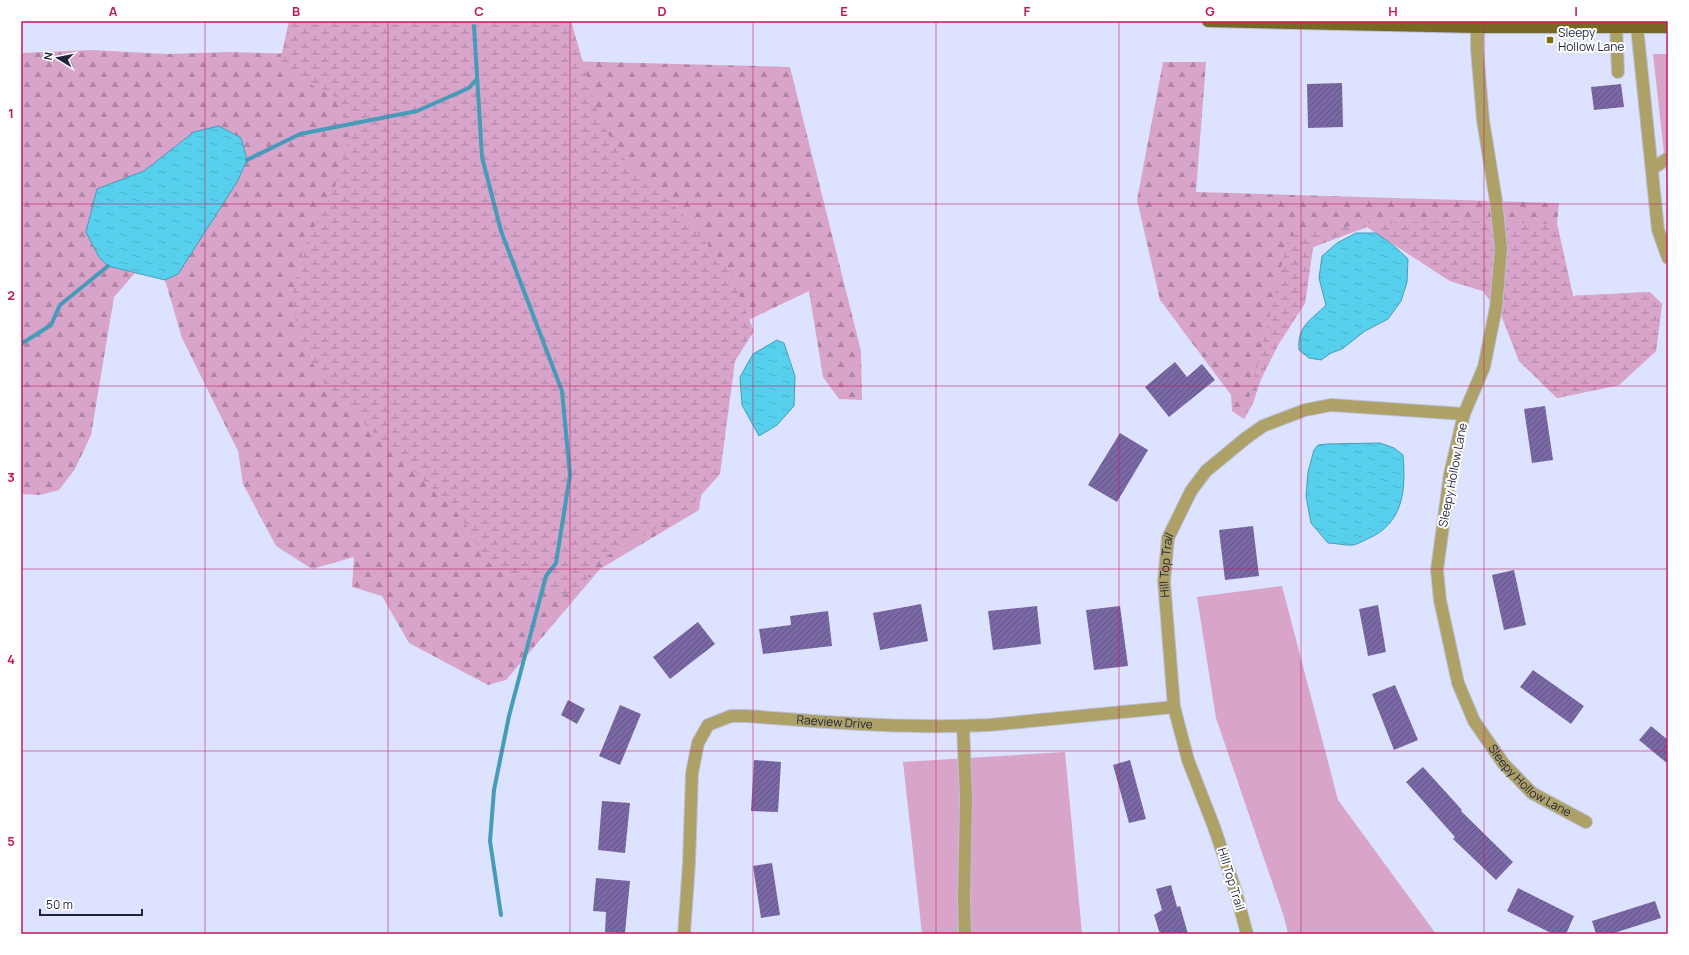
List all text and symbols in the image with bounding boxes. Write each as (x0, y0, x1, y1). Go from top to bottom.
text: A (109, 2, 118, 20)
text: B (292, 2, 300, 20)
text: C (474, 2, 484, 20)
text: D (657, 2, 667, 20)
text: E (840, 2, 848, 20)
text: F (1024, 2, 1031, 20)
text: G (1205, 2, 1215, 20)
text: H (1388, 2, 1398, 20)
text: I (1574, 2, 1578, 20)
place label: Sleepy Hollow Lane (1558, 24, 1624, 55)
marker: Sleepy Hollow Lane (1545, 35, 1555, 45)
north arrow (38, 38, 78, 78)
text: N (40, 51, 56, 61)
text: 1 (8, 104, 14, 122)
text: 2 (7, 286, 15, 304)
street label: Sleepy Hollow Lane (1434, 421, 1471, 529)
text: 3 (7, 468, 15, 486)
street label: Hill Top Trail (1155, 529, 1177, 598)
text: 4 (7, 650, 15, 668)
street label: Raeview Drive (796, 711, 873, 732)
street label: Sleepy Hollow Lane (1485, 741, 1575, 821)
text: 5 (7, 832, 15, 850)
street label: Hill Top Trail (1214, 845, 1249, 912)
scale bar (40, 891, 142, 917)
text: 50 m (46, 896, 73, 913)

